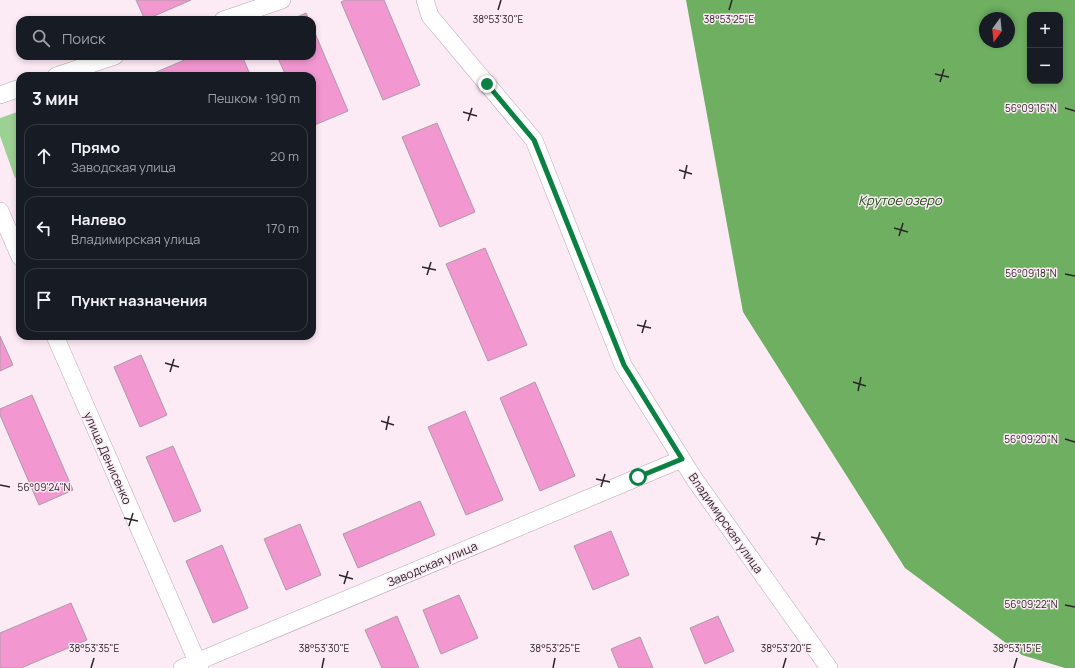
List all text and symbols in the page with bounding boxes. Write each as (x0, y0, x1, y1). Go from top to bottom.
text: 38°53'30"E (473, 12, 524, 26)
text: 38°53'25"E (704, 12, 754, 26)
north arrow (979, 12, 1015, 48)
map controls (1027, 12, 1063, 84)
button: + (1027, 12, 1063, 48)
search box (16, 16, 316, 60)
icon: search (30, 27, 52, 49)
text: Поиск (62, 28, 106, 49)
button: − (1027, 48, 1063, 84)
route end (478, 75, 496, 93)
text: 3 мин (32, 87, 79, 110)
text: Пешком · 190 m (208, 89, 300, 107)
text: 56°09'16"N (1005, 101, 1057, 115)
text: Прямо (71, 137, 120, 158)
icon: ahead (33, 145, 55, 167)
text: 20 m (270, 147, 299, 165)
text: Заводская улица (71, 158, 176, 176)
water label: Крутое озеро (858, 191, 943, 209)
text: Налево (71, 209, 126, 230)
icon: left (33, 217, 55, 239)
text: 170 m (266, 219, 299, 237)
text: Владимирская улица (71, 230, 200, 248)
text: 56°09'18"N (1005, 266, 1057, 280)
icon: arrive (33, 289, 55, 311)
text: Пункт назначения (71, 290, 207, 311)
street label: улица Денисенко (80, 409, 136, 507)
text: 56°09'20"N (1004, 432, 1058, 446)
route start (629, 468, 647, 486)
street label: Владимирская улица (685, 469, 767, 577)
text: 56°09'24"N (18, 480, 71, 494)
street label: Заводская улица (384, 537, 480, 591)
text: 56°09'22"N (1004, 597, 1058, 611)
text: 38°53'35"E (69, 641, 119, 655)
text: 38°53'30"E (299, 641, 350, 655)
text: 38°53'25"E (530, 641, 580, 655)
text: 38°53'20"E (761, 641, 812, 655)
text: 38°53'15"E (993, 641, 1042, 655)

